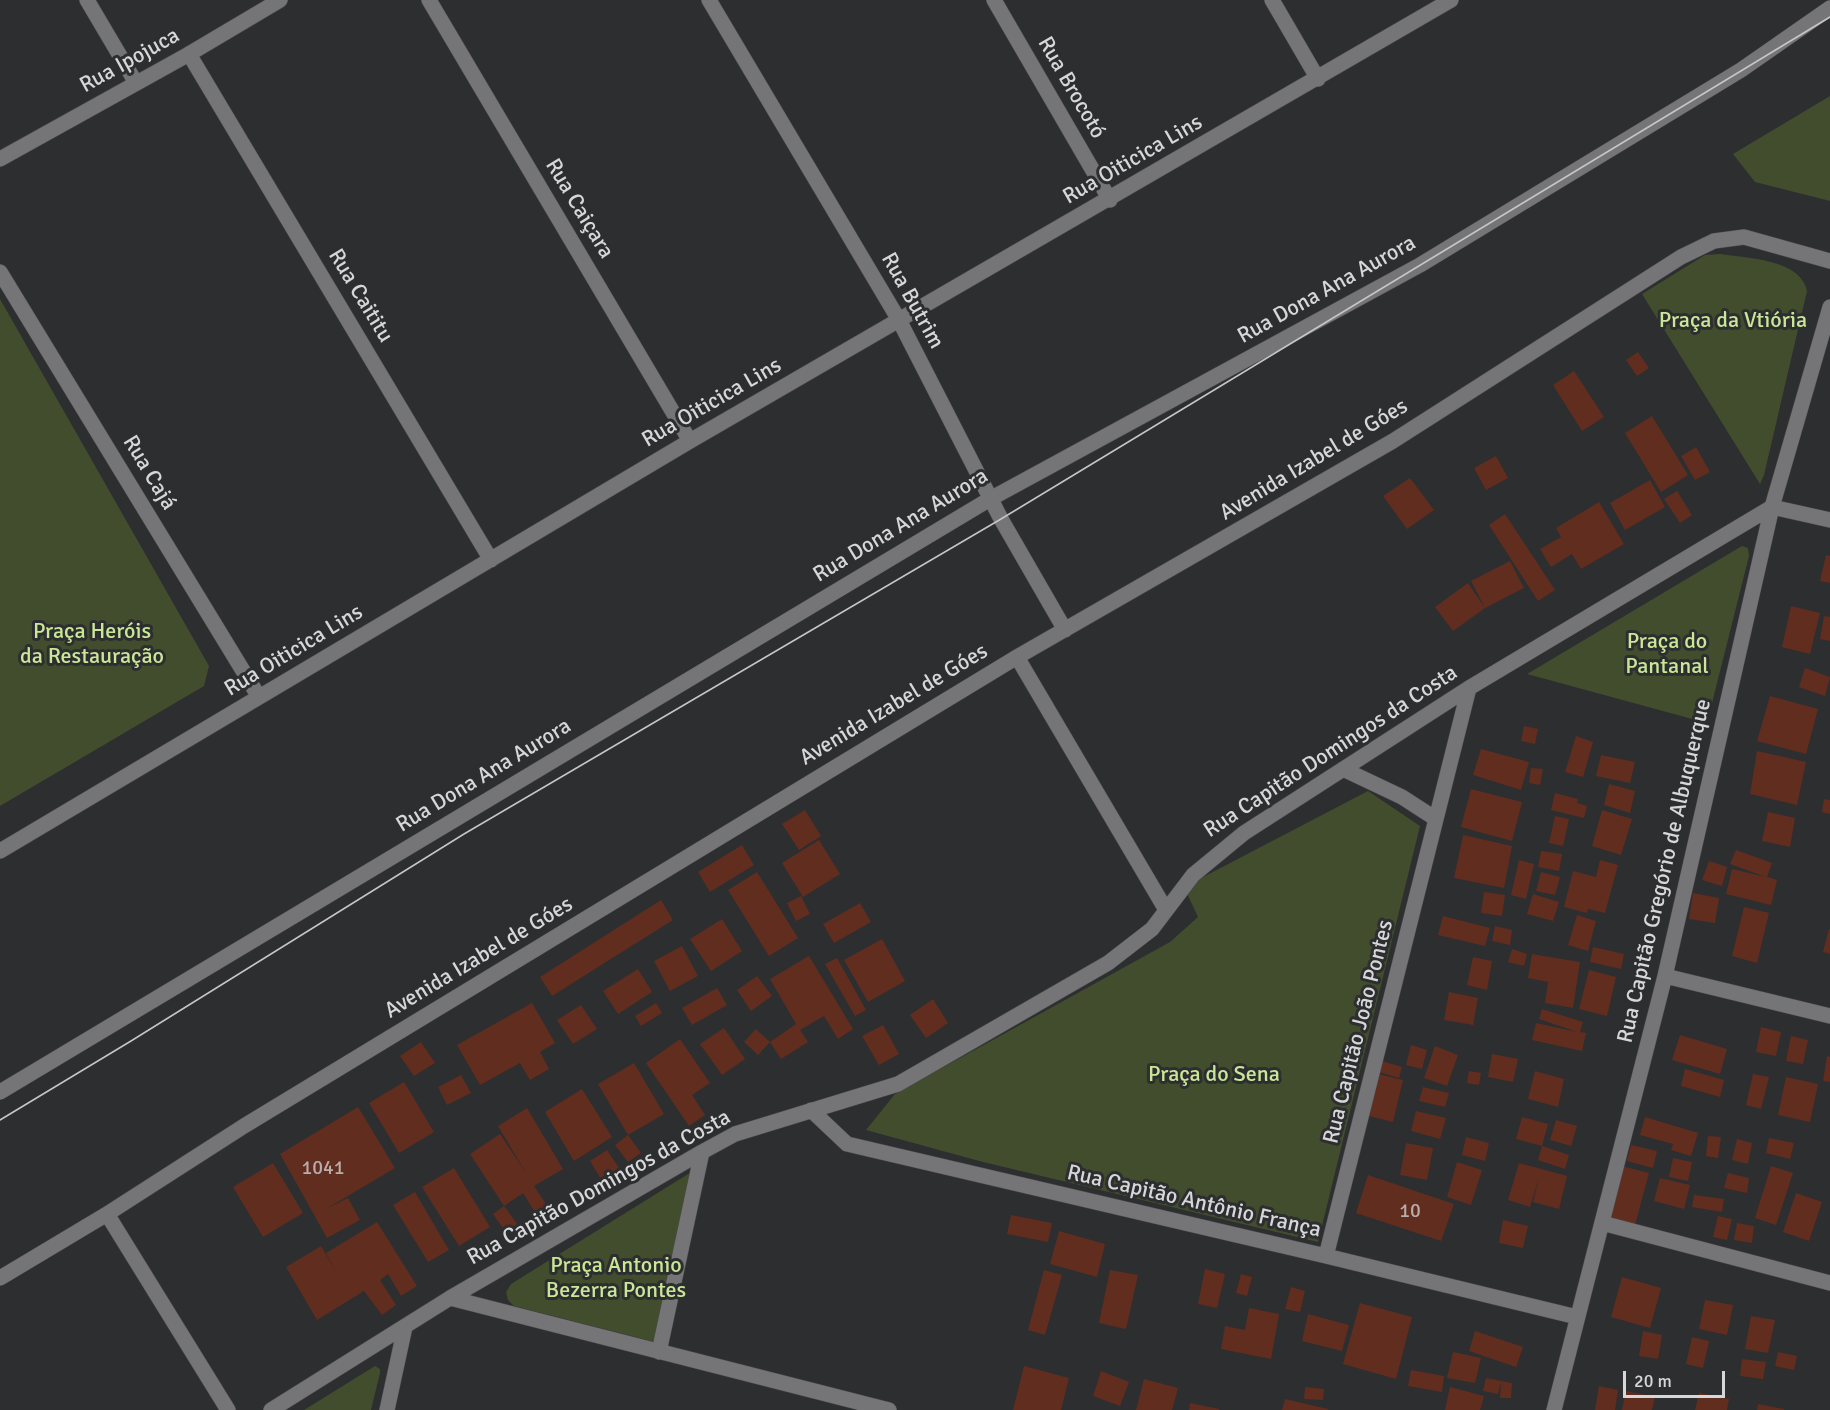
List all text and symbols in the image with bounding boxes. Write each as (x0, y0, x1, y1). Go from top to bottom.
street label: Rua Ipojuca (76, 23, 184, 99)
street label: Rua Brocotó (1031, 32, 1111, 144)
street label: Rua Oiticica Lins (1059, 109, 1207, 211)
street label: Rua Caiçara (539, 154, 619, 264)
street label: Rua Dona Ana Aurora (1233, 230, 1421, 350)
street label: Rua Caititu (322, 244, 398, 348)
street label: Rua Butrim (875, 248, 949, 354)
park label: Praça da Vtiória (1659, 308, 1807, 334)
street label: Rua Oiticica Lins (638, 352, 786, 454)
street label: Avenida Izabel de Góes (1215, 393, 1413, 527)
street label: Rua Cajá (116, 431, 182, 515)
street label: Rua Dona Ana Aurora (809, 463, 993, 589)
street label: Rua Oiticica Lins (220, 599, 368, 703)
park label: Praça Heróis da Restauração (20, 619, 164, 670)
park label: Praça do Pantanal (1625, 629, 1709, 680)
street label: Avenida Izabel de Góes (795, 638, 993, 772)
street label: Rua Capitão Domingos da Costa (1199, 660, 1463, 844)
street label: Rua Capitão Gregório de Albuquerque (1613, 696, 1717, 1046)
street label: Rua Dona Ana Aurora (392, 713, 576, 839)
street label: Avenida Izabel de Góes (380, 891, 578, 1025)
street label: Rua Capitão João Pontes (1318, 917, 1400, 1147)
park label: Praça do Sena (1148, 1062, 1280, 1088)
street label: Rua Capitão Domingos da Costa (463, 1104, 735, 1272)
house number: 1041 (301, 1157, 345, 1181)
street label: Rua Capitão Antônio França (1064, 1160, 1324, 1244)
house number: 10 (1399, 1200, 1421, 1224)
park label: Praça Antonio Bezerra Pontes (546, 1253, 686, 1304)
scale bar (1626, 1359, 1728, 1397)
text: 20 m (1634, 1370, 1672, 1392)

